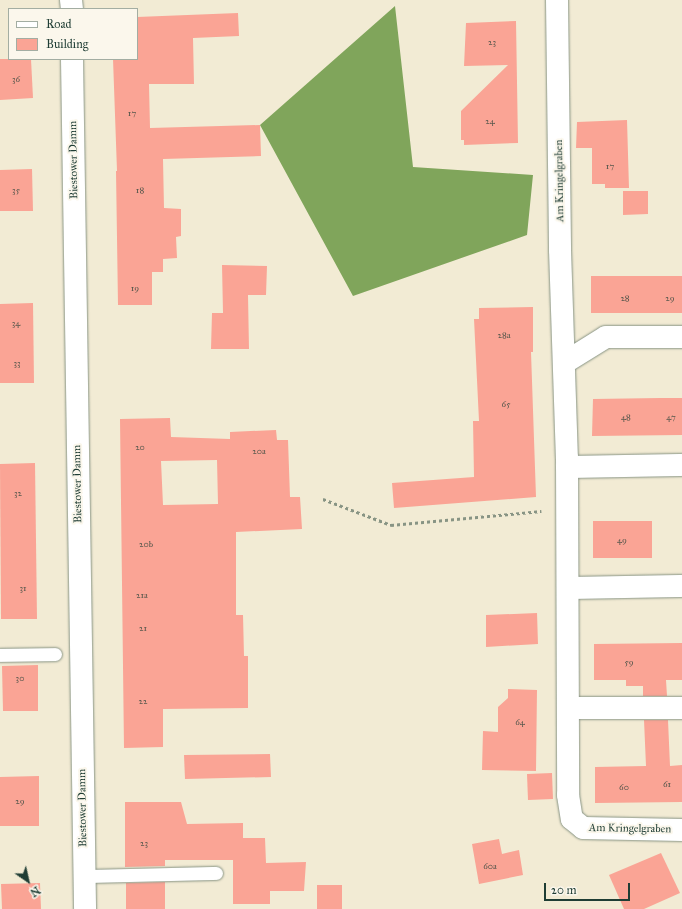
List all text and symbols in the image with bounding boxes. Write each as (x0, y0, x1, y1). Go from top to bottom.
legend (8, 8, 138, 60)
text: Road (46, 17, 72, 31)
text: Building (46, 37, 88, 51)
house number: 23 (488, 37, 496, 47)
house number: 36 (12, 74, 20, 84)
house number: 17 (128, 108, 136, 118)
house number: 24 (485, 116, 495, 126)
street label: Biestower Damm (67, 121, 81, 199)
street label: Am Kringelgraben (553, 140, 567, 222)
house number: 17 (606, 161, 614, 171)
house number: 35 (12, 185, 20, 195)
house number: 18 (136, 185, 144, 195)
house number: 19 (131, 283, 139, 293)
house number: 28 (620, 293, 630, 303)
house number: 29 (665, 293, 675, 303)
house number: 34 (12, 318, 20, 328)
house number: 28a (497, 330, 511, 340)
house number: 33 (13, 358, 21, 368)
house number: 65 (502, 399, 510, 409)
house number: 48 (621, 412, 631, 422)
house number: 47 (666, 412, 676, 422)
house number: 20 (135, 442, 145, 452)
street label: Biestower Damm (71, 445, 85, 523)
house number: 20a (252, 446, 266, 456)
house number: 32 (14, 488, 22, 498)
house number: 49 (617, 535, 627, 545)
house number: 20b (139, 539, 153, 549)
house number: 31 (19, 583, 27, 593)
house number: 21a (136, 590, 148, 600)
house number: 21 (139, 623, 147, 633)
house number: 59 (624, 657, 634, 667)
house number: 30 (16, 673, 24, 683)
house number: 22 (139, 696, 147, 706)
house number: 64 (515, 717, 525, 727)
street label: Biestower Damm (76, 769, 90, 847)
house number: 61 (663, 779, 671, 789)
house number: 60 (619, 782, 629, 792)
house number: 29 (15, 796, 25, 806)
street label: Am Kringelgraben (589, 822, 671, 836)
house number: 23 (140, 838, 148, 848)
north arrow (8, 861, 48, 901)
house number: 60a (483, 861, 497, 871)
scale bar (546, 875, 632, 901)
text: N (27, 883, 42, 899)
text: 20 m (551, 883, 577, 897)

